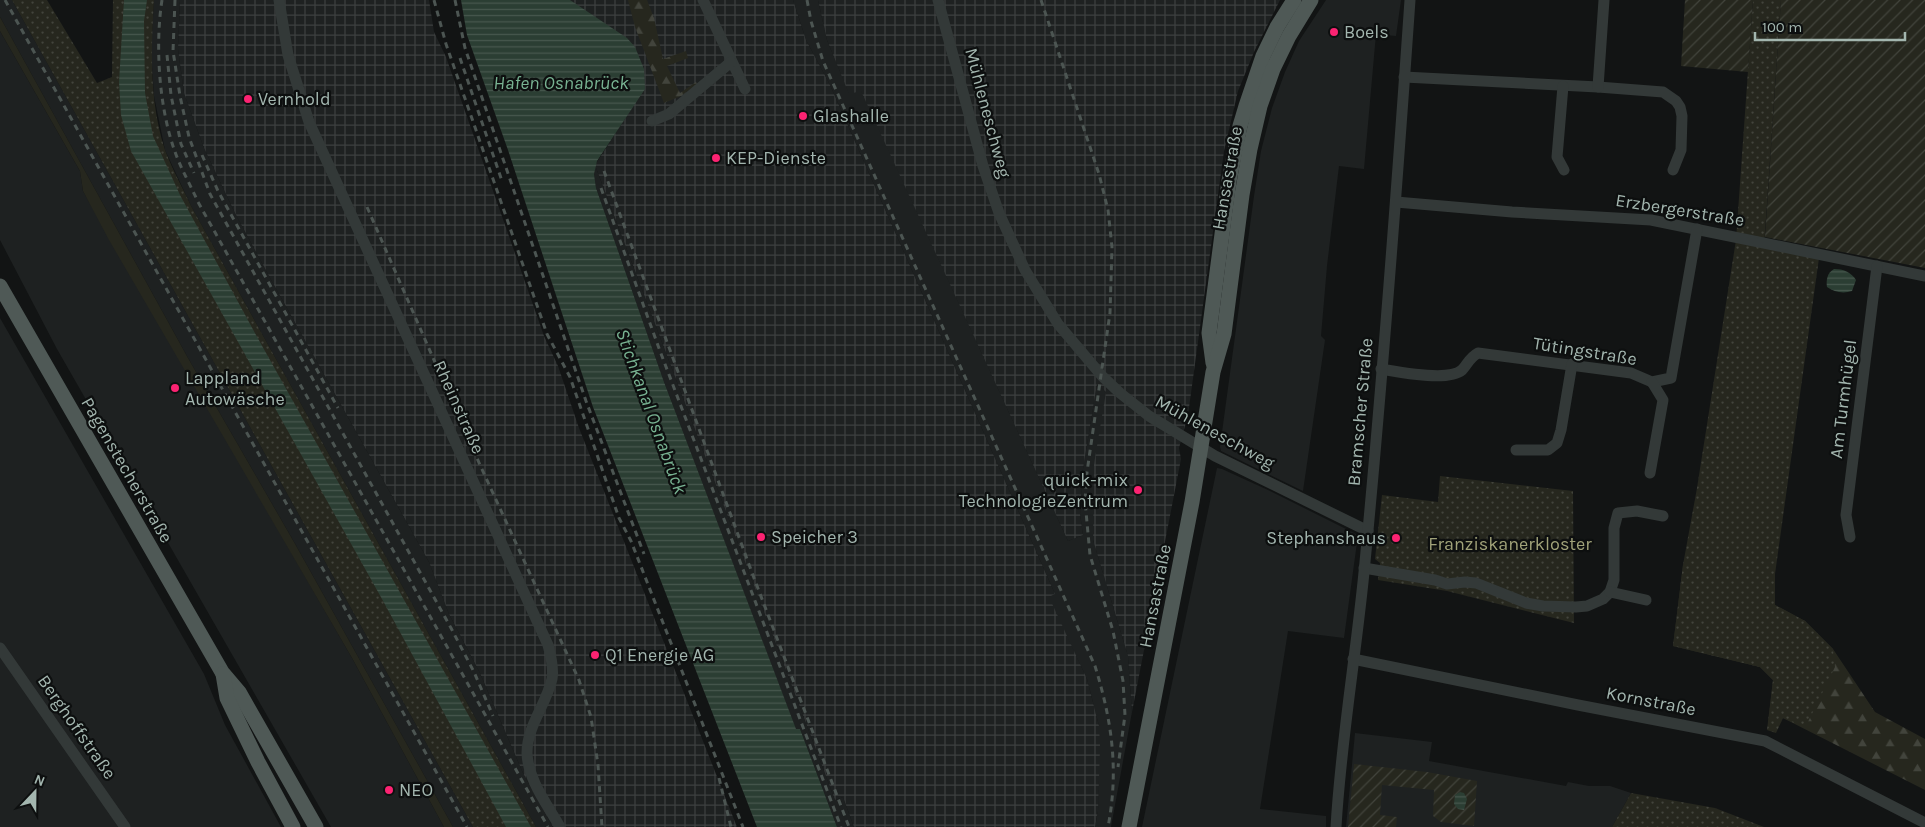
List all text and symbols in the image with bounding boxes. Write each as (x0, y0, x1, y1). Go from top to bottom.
scale bar (1755, 10, 1905, 42)
text: 100 m (1762, 18, 1802, 36)
place label: Boels (1344, 21, 1389, 43)
marker: Boels (1328, 26, 1340, 38)
street label: Mühleneschweg (960, 46, 1016, 180)
water label: Hafen Osnabrück (493, 72, 629, 94)
place label: Vernhold (258, 88, 331, 110)
marker: Vernhold (242, 93, 254, 105)
place label: Glashalle (813, 105, 889, 127)
marker: Glashalle (797, 110, 809, 122)
street label: Hansastraße (1207, 124, 1247, 232)
place label: KEP-Dienste (726, 147, 826, 169)
marker: KEP-Dienste (710, 152, 722, 164)
street label: Erzbergerstraße (1614, 189, 1746, 231)
water label: Stichkanal Osnabrück (611, 326, 691, 497)
street label: Tütingstraße (1532, 332, 1638, 370)
street label: Bramscher Straße (1343, 337, 1377, 487)
street label: Am Turmhügel (1825, 338, 1861, 460)
street label: Rheinstraße (429, 357, 489, 457)
place label: Lappland Autowäsche (185, 367, 285, 410)
marker: Lappland Autowäsche (169, 382, 181, 394)
street label: Mühleneschweg (1151, 390, 1279, 474)
street label: Pagenstecherstraße (76, 393, 178, 547)
place label: quick-mix TechnologieZentrum (959, 469, 1128, 512)
marker: quick-mix TechnologieZentrum (1132, 484, 1144, 496)
place label: Speicher 3 (771, 526, 858, 548)
place label: Stephanshaus (1266, 527, 1386, 549)
marker: Speicher 3 (755, 531, 767, 543)
marker: Stephanshaus (1390, 532, 1402, 544)
park label: Franziskanerkloster (1428, 533, 1592, 555)
street label: Hansastraße (1134, 542, 1176, 650)
place label: Q1 Energie AG (605, 644, 714, 666)
marker: Q1 Energie AG (589, 649, 601, 661)
street label: Berghoffstraße (33, 671, 121, 783)
street label: Kornstraße (1604, 682, 1698, 720)
north arrow (10, 767, 60, 817)
text: N (32, 771, 48, 790)
place label: NEO (399, 779, 433, 801)
marker: NEO (383, 784, 395, 796)

